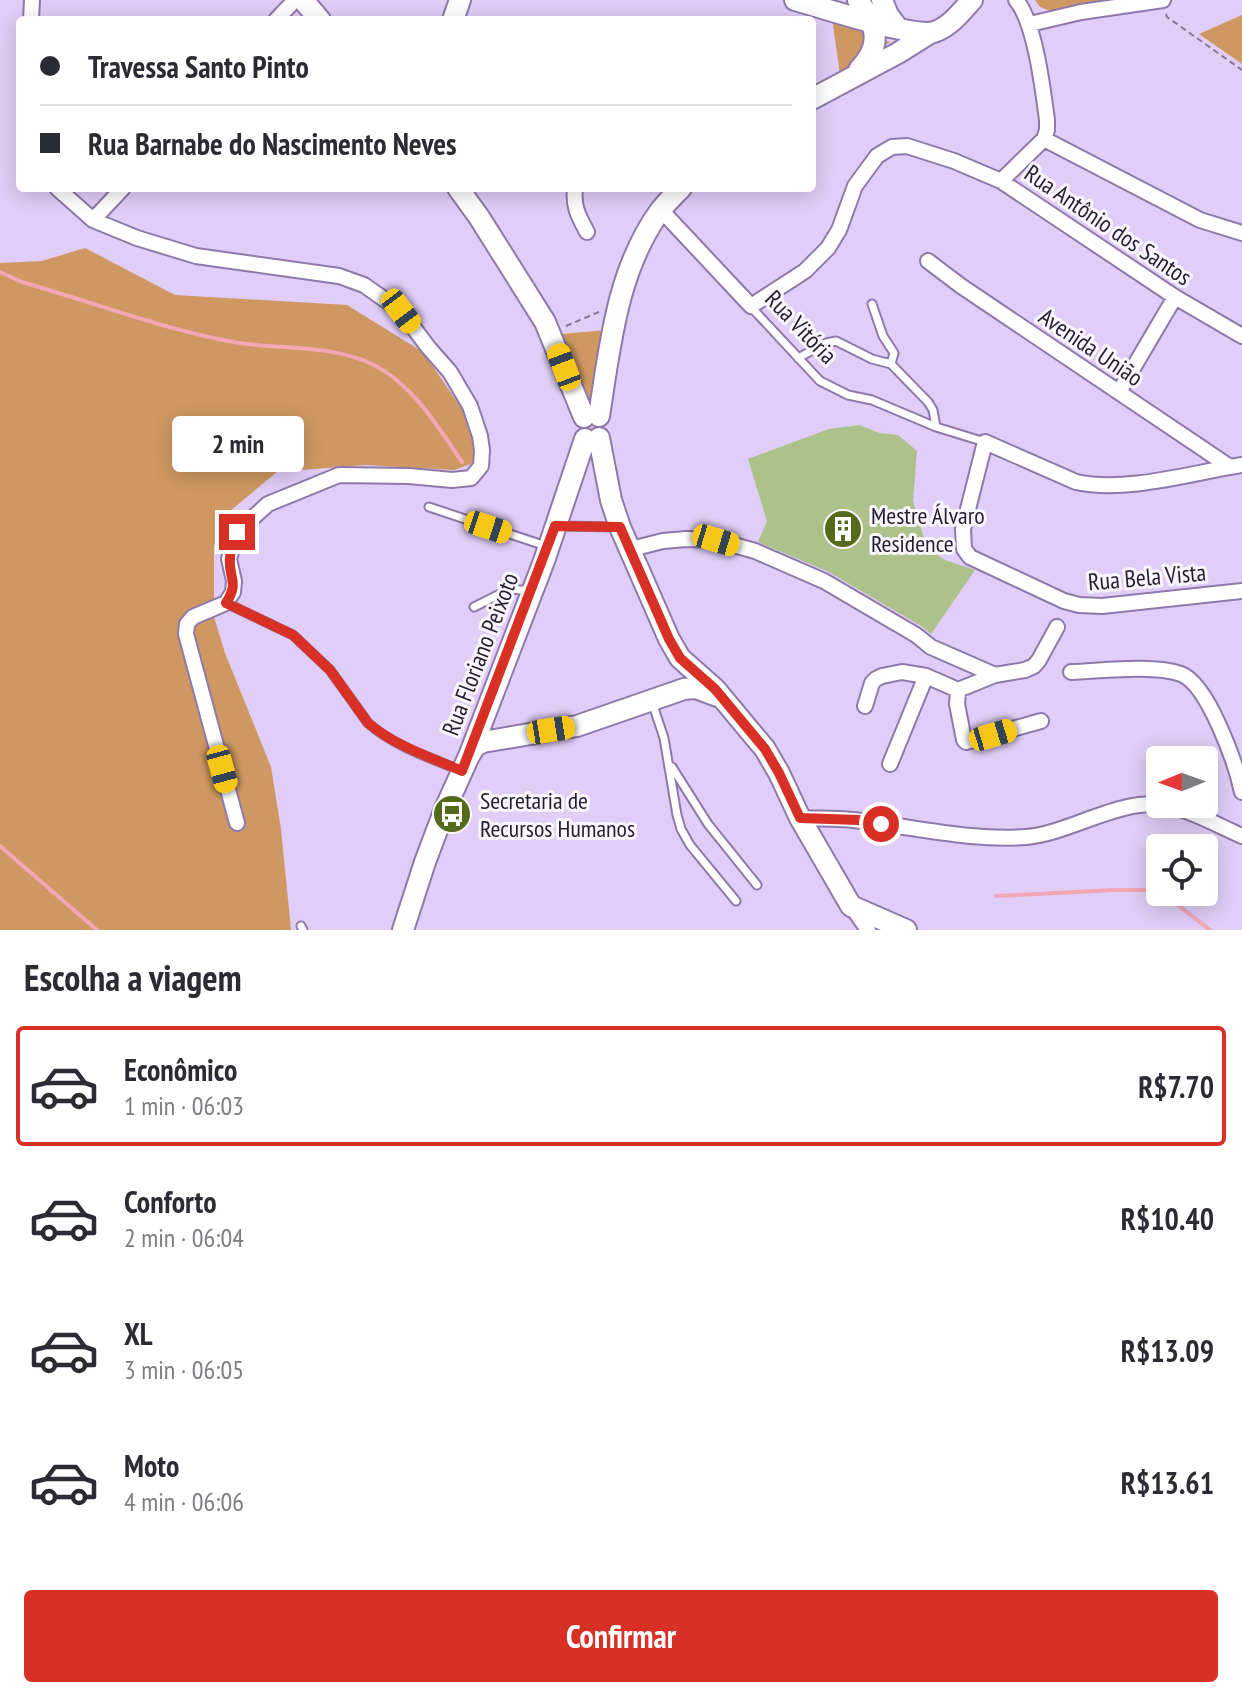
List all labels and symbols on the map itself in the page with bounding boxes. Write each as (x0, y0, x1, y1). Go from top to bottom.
street label: Rua Antônio dos Santos (1018, 158, 1198, 292)
street label: Rua Vitória (758, 284, 844, 370)
car (377, 285, 425, 337)
street label: Avenida União (1033, 301, 1149, 393)
car (544, 340, 584, 394)
callout: 2 min (171, 416, 303, 472)
place label: Mestre Álvaro Residence (871, 500, 985, 559)
car (461, 508, 515, 546)
building icon: Mestre Álvaro Residence (822, 508, 864, 550)
route end (219, 514, 255, 550)
car (690, 522, 742, 558)
street label: Rua Bela Vista (1087, 556, 1207, 598)
street label: Rua Floriano Peixoto (435, 568, 525, 740)
car (525, 714, 577, 746)
car (967, 717, 1019, 753)
car (204, 743, 240, 795)
north arrow (1146, 746, 1218, 818)
place label: Secretaria de Recursos Humanos (480, 785, 635, 844)
bus stop icon: Secretaria de Recursos Humanos (431, 793, 473, 835)
route start (863, 806, 899, 842)

